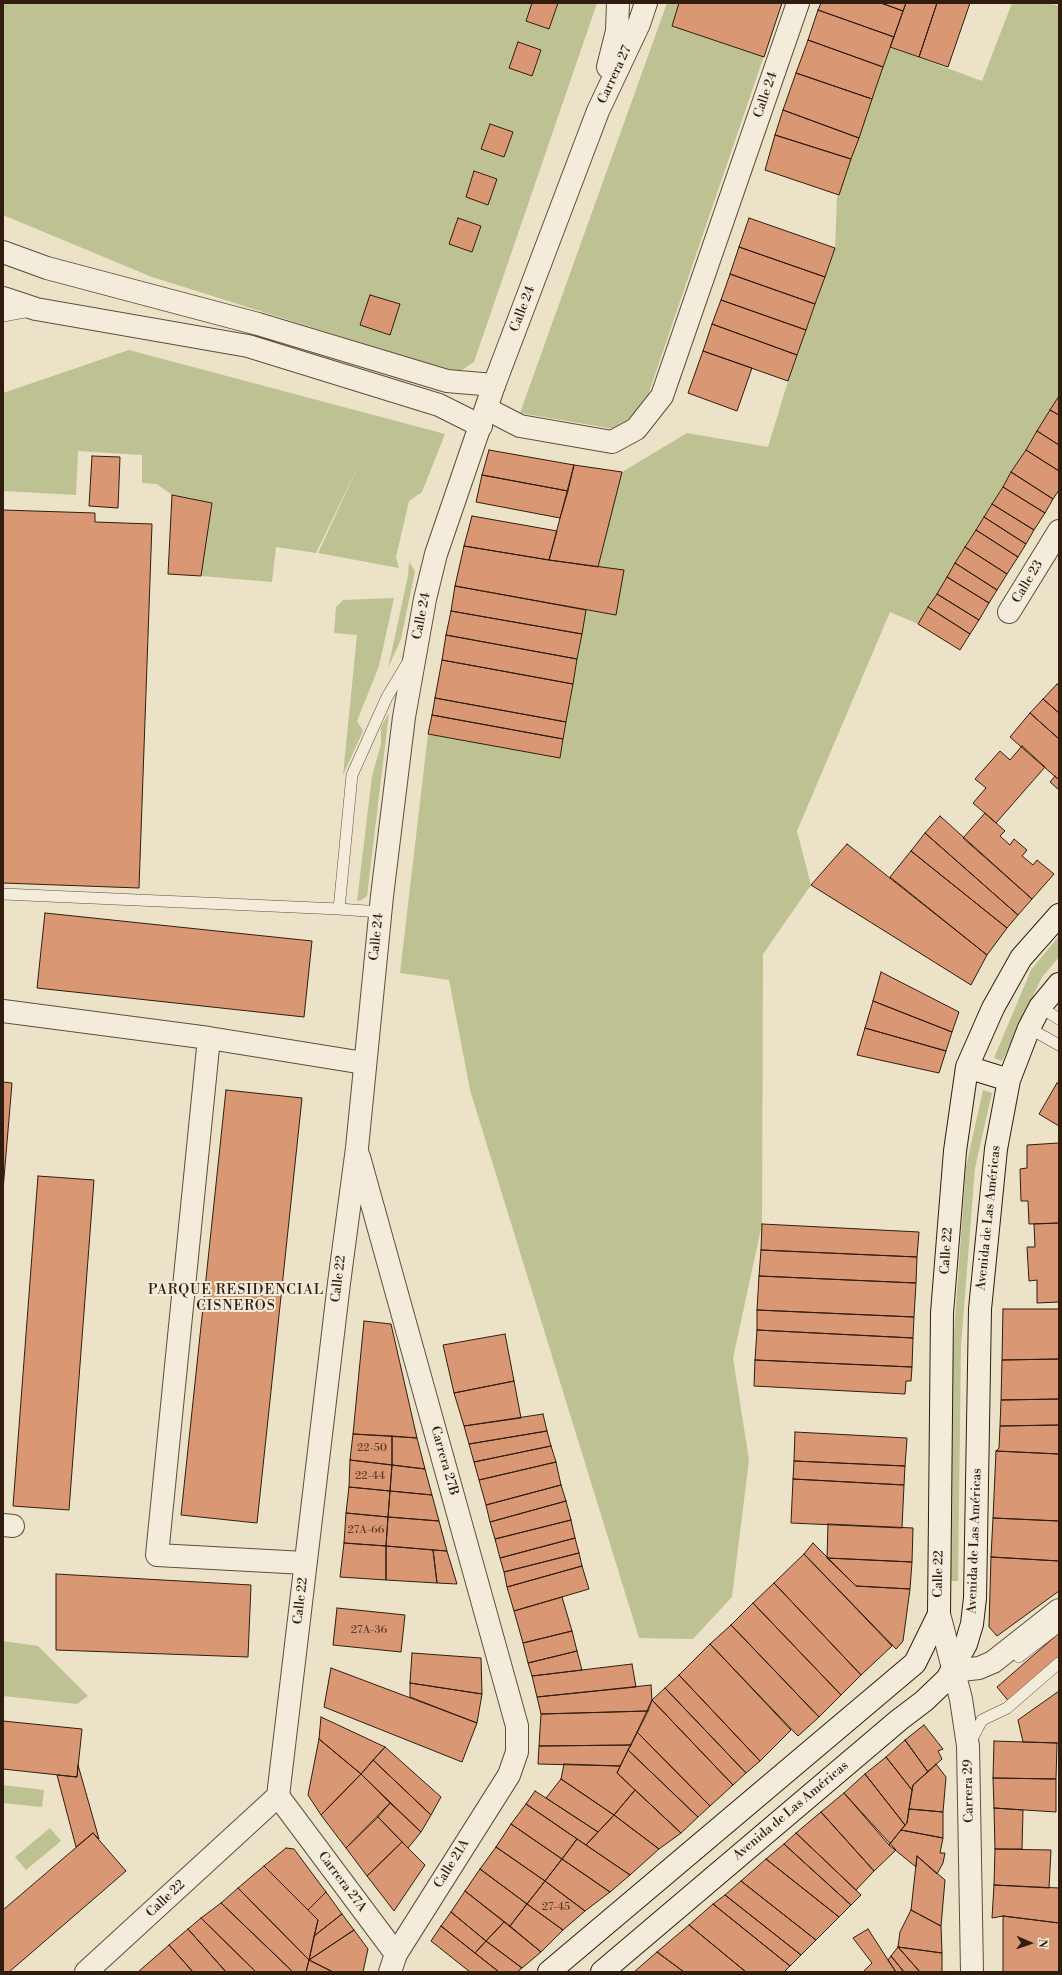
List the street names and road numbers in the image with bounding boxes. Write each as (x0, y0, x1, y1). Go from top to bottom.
street label: Carrera 27 (595, 44, 635, 106)
street label: Calle 24 (751, 70, 781, 120)
street label: Calle 24 (507, 284, 539, 334)
street label: Calle 23 (1009, 558, 1047, 606)
street label: Calle 24 (410, 591, 434, 641)
street label: Calle 24 (367, 912, 387, 962)
street label: Avenida de Las Américas (974, 1145, 1004, 1291)
street label: Calle 22 (938, 1227, 956, 1275)
street label: Calle 22 (328, 1255, 350, 1303)
street label: Carrera 27B (427, 1425, 461, 1497)
street label: Avenida de Las Américas (965, 1468, 985, 1614)
street label: Calle 22 (931, 1550, 947, 1598)
street label: Calle 22 (290, 1577, 312, 1625)
street label: Avenida de Las Américas (730, 1758, 852, 1864)
street label: Carrera 29 (961, 1759, 977, 1823)
street label: Calle 21A (431, 1837, 473, 1891)
street label: Carrera 27A (314, 1849, 370, 1915)
street label: Calle 22 (143, 1877, 189, 1921)

